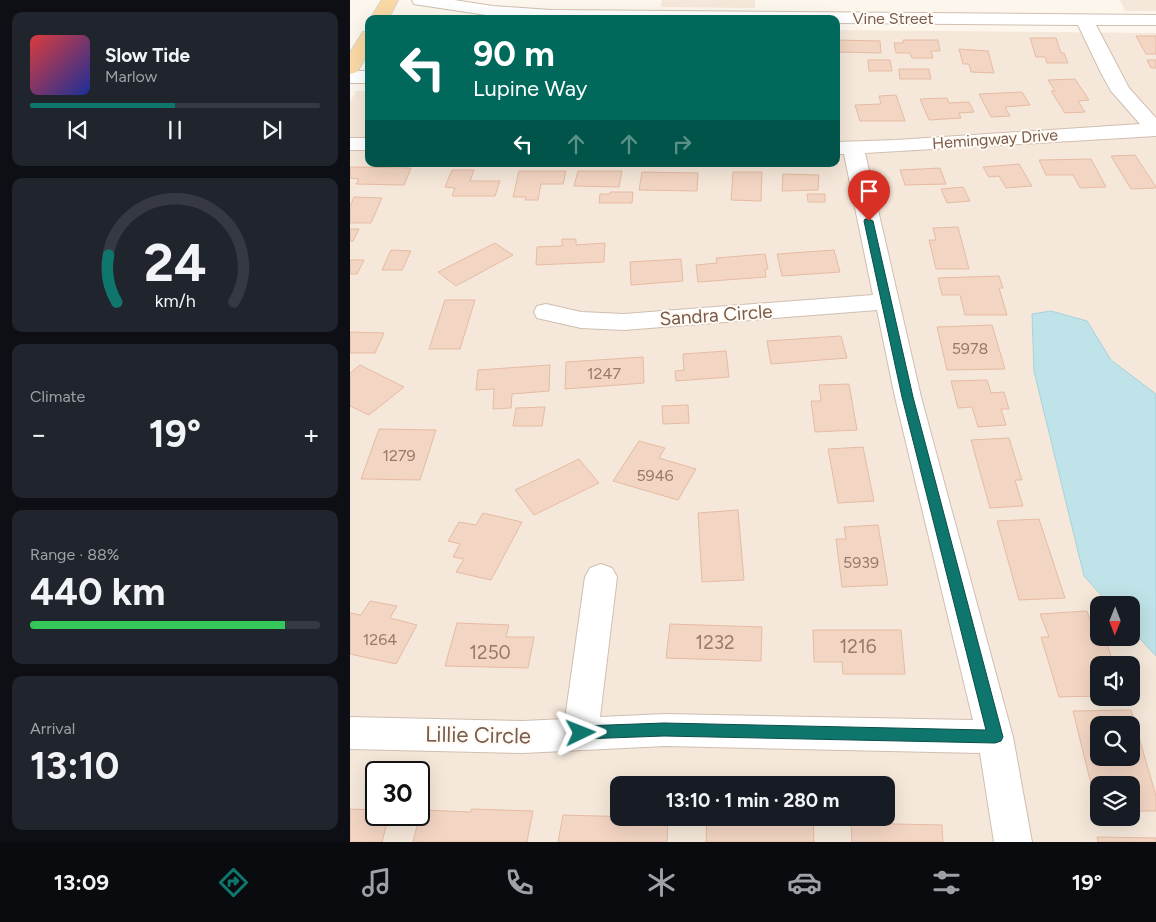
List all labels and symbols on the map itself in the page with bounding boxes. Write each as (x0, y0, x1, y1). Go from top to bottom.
street label: Vine Street (852, 9, 934, 28)
street label: Hemingway Drive (931, 125, 1059, 153)
pin (848, 170, 890, 221)
street label: Sandra Circle (659, 300, 773, 330)
house number: 5978 (952, 339, 988, 358)
house number: 1247 (587, 364, 621, 383)
house number: 1279 (382, 446, 416, 465)
house number: 5946 (636, 466, 674, 485)
house number: 5939 (843, 553, 879, 572)
north arrow (1090, 596, 1140, 646)
house number: 1264 (363, 630, 397, 649)
house number: 1232 (695, 631, 735, 654)
house number: 1216 (839, 635, 877, 658)
house number: 1250 (469, 641, 511, 664)
position arrow (554, 706, 606, 758)
street label: Lillie Circle (425, 721, 531, 749)
speed limit sign: 30 (365, 761, 430, 826)

